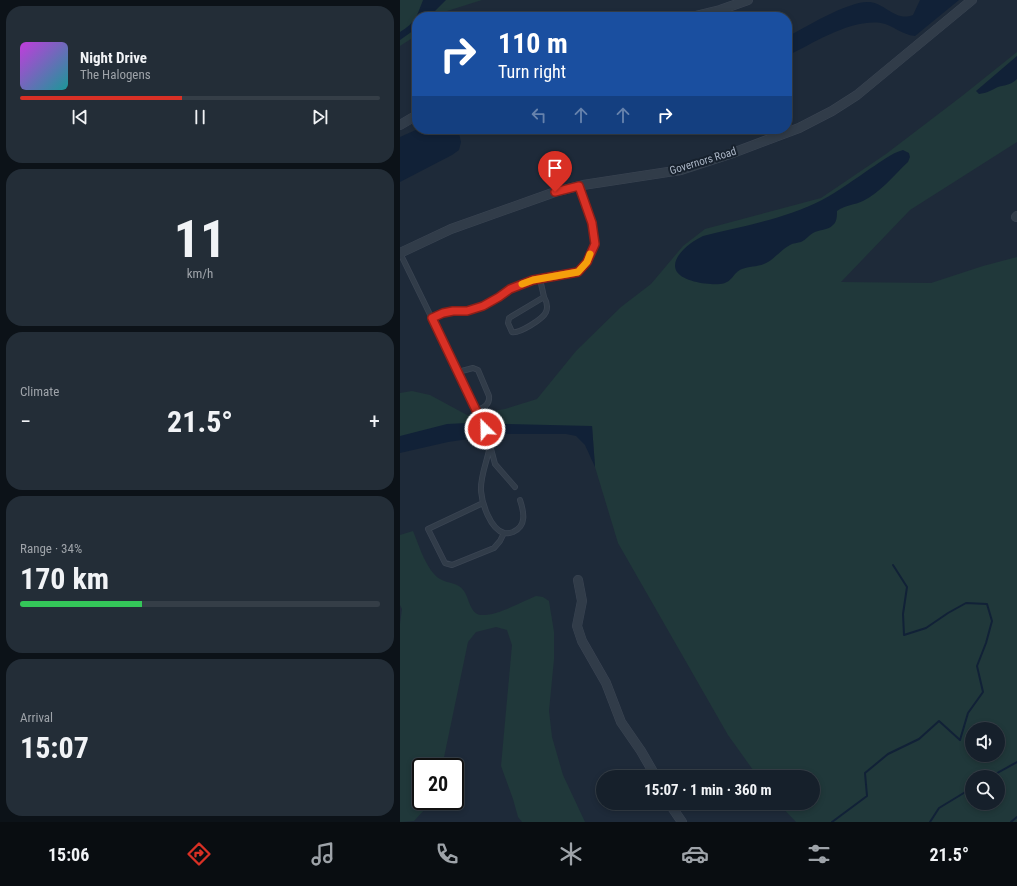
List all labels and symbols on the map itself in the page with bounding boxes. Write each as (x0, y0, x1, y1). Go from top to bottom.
street label: Governors Road (668, 145, 738, 177)
pin (538, 151, 572, 192)
position arrow (464, 408, 506, 450)
speed limit sign: 20 (412, 758, 464, 810)

